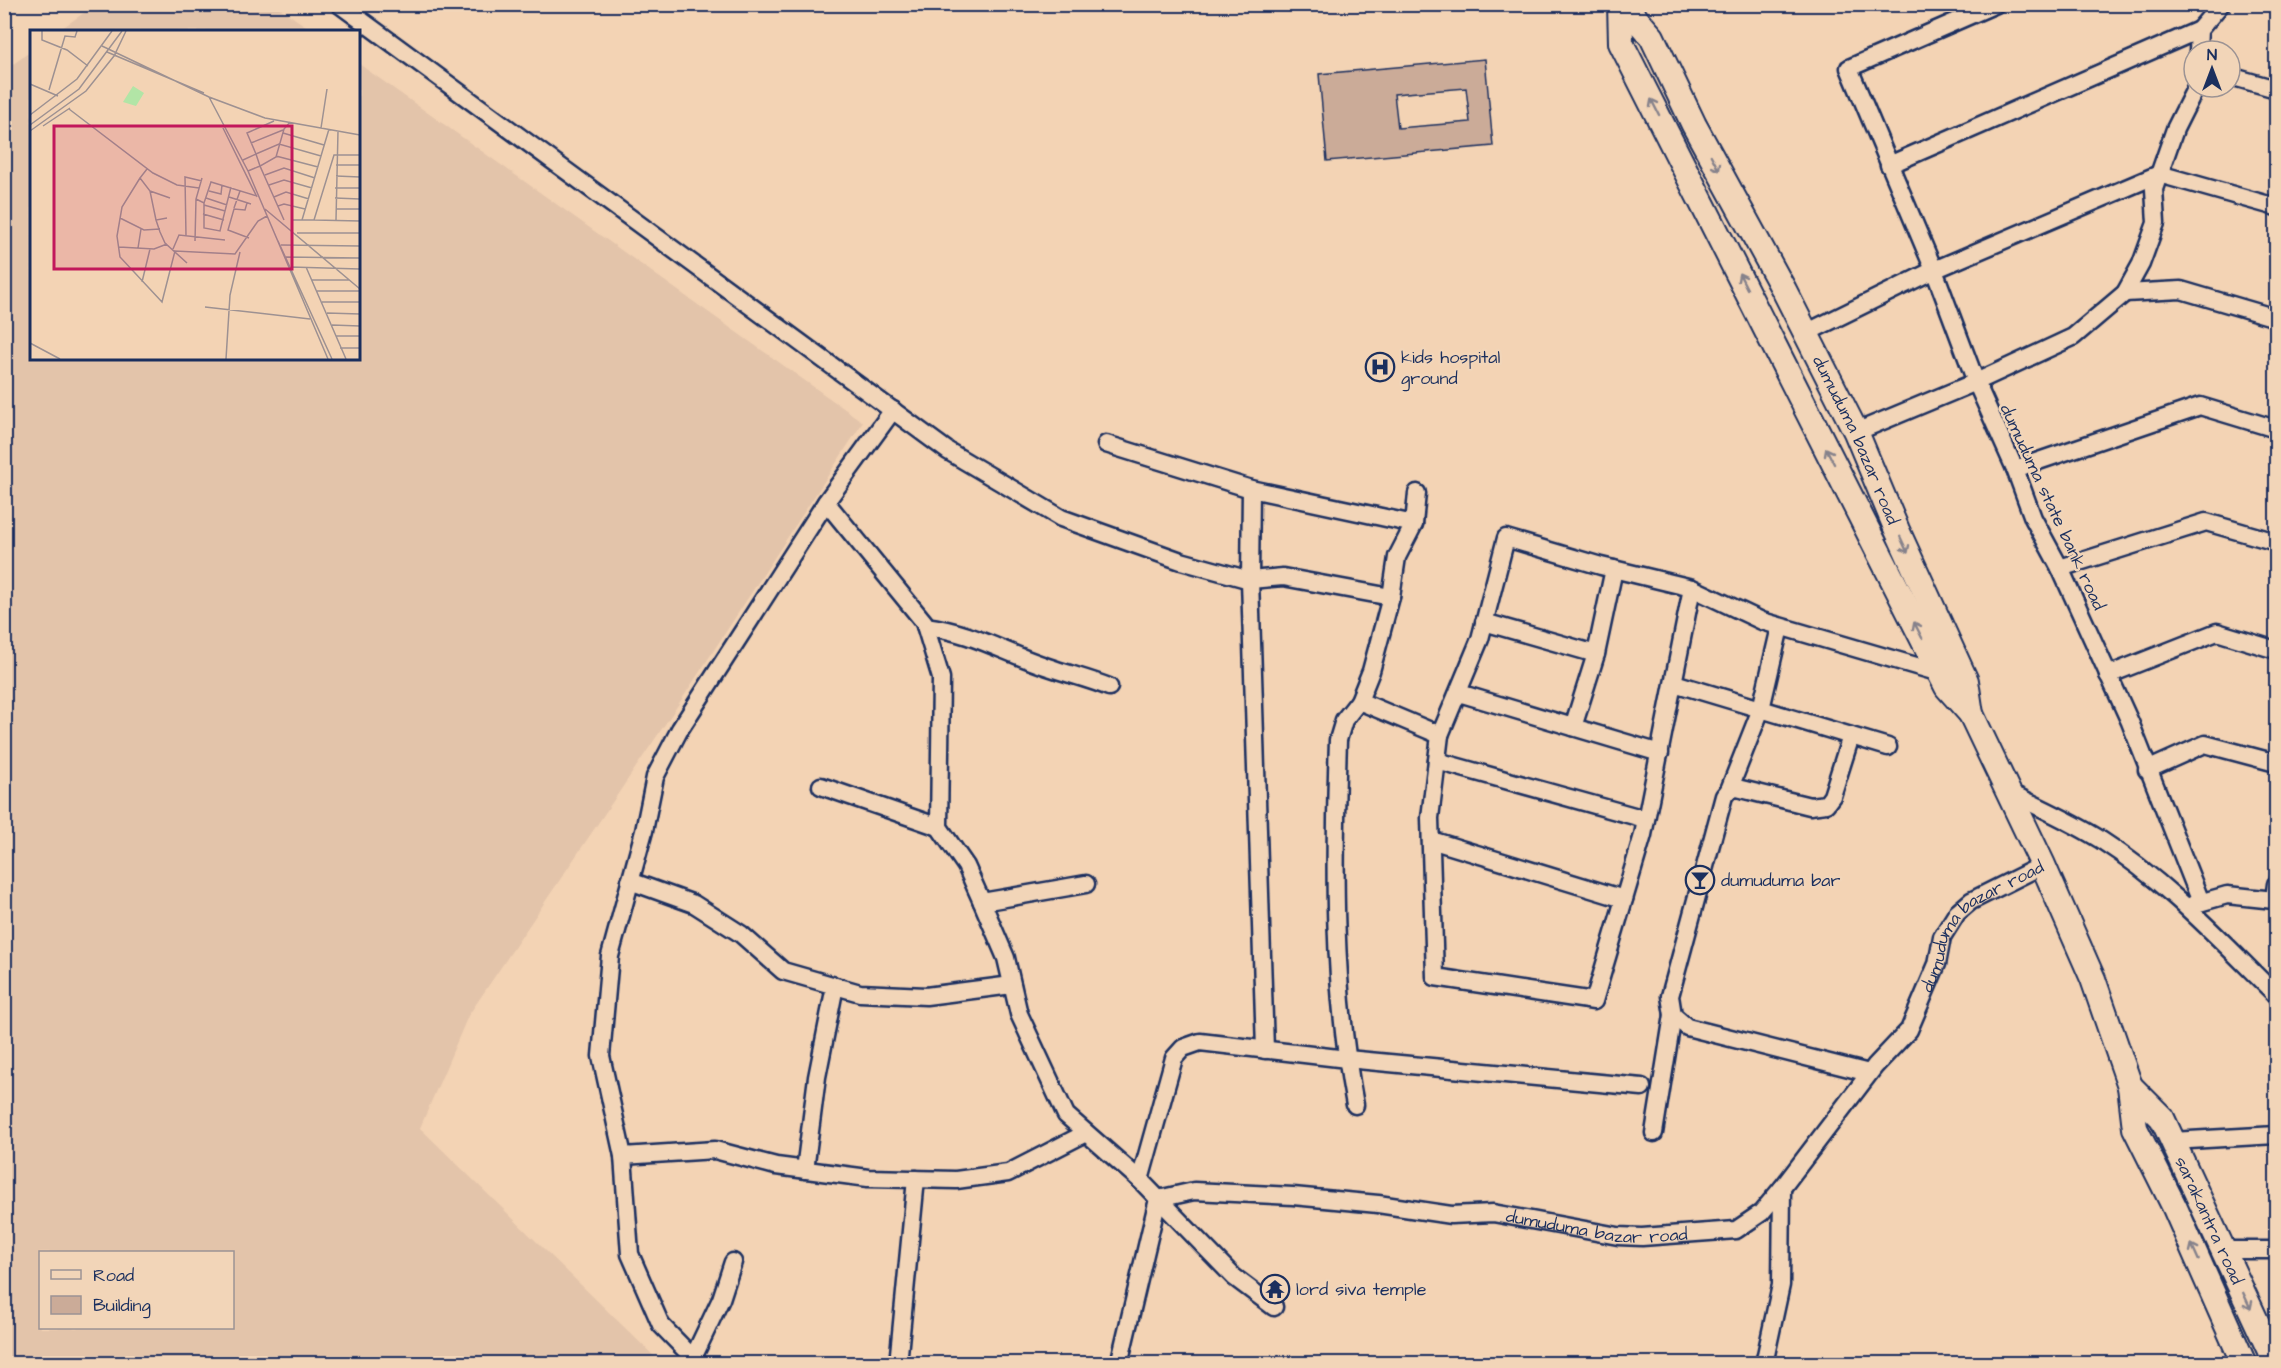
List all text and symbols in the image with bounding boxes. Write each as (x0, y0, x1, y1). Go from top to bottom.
inset map (30, 30, 360, 360)
north arrow (2182, 39, 2242, 99)
text: N (2207, 44, 2217, 66)
one-way arrow (1648, 99, 1660, 117)
one-way arrow (1710, 154, 1721, 172)
one-way arrow (1736, 273, 1748, 291)
place label: kids hospital ground (1401, 345, 1501, 392)
hospital icon: kids hospital ground (1364, 351, 1396, 383)
street label: dumuduma bazar road (1806, 351, 1905, 528)
street label: dumuduma state bank road (1994, 400, 2111, 614)
one-way arrow (1824, 447, 1836, 465)
one-way arrow (1898, 535, 1910, 553)
one-way arrow (1912, 621, 1923, 639)
street label: dumuduma bazar road (1914, 855, 2048, 996)
bar icon: dumuduma bar (1684, 864, 1716, 896)
place label: dumuduma bar (1721, 868, 1841, 893)
street label: sarakantra road (2168, 1152, 2249, 1289)
street label: dumuduma bazar road (1504, 1204, 1689, 1250)
one-way arrow (2189, 1244, 2200, 1262)
legend (39, 1251, 234, 1329)
text: Road (93, 1263, 134, 1288)
temple icon: lord siva temple (1259, 1273, 1291, 1305)
place label: lord siva temple (1296, 1277, 1427, 1302)
one-way arrow (2242, 1292, 2253, 1310)
text: Building (93, 1293, 151, 1319)

